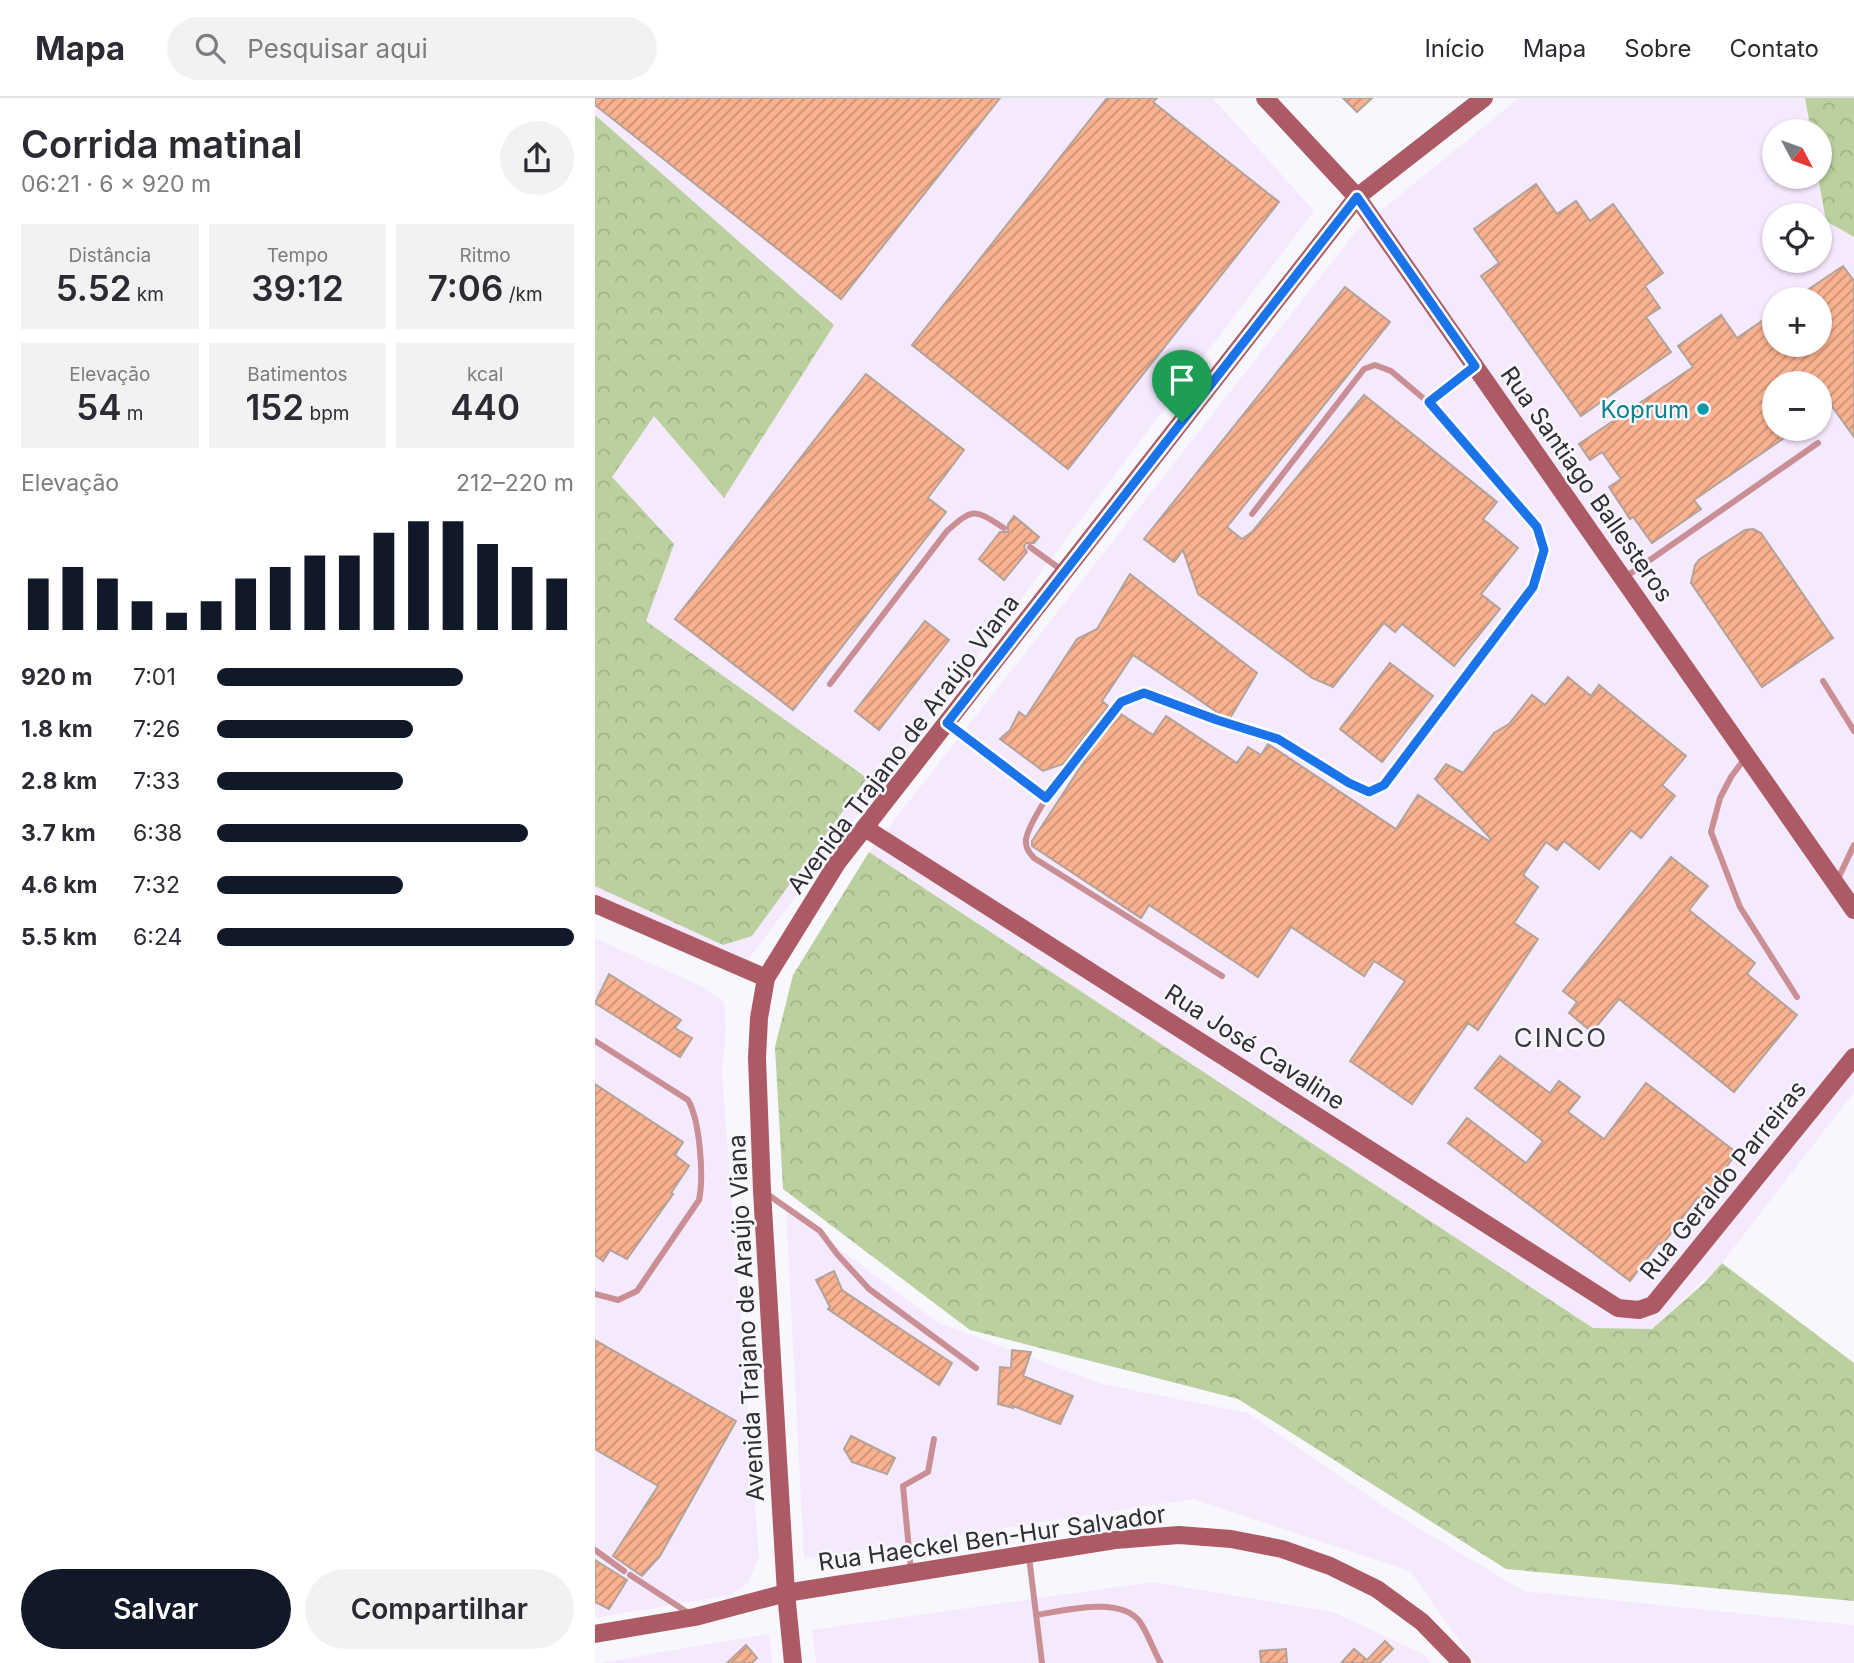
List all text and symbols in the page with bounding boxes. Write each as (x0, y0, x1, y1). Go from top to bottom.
search box (167, 17, 657, 80)
text: Mapa (35, 28, 125, 68)
icon: search (191, 29, 229, 67)
text: Pesquisar aqui (247, 33, 428, 64)
text: Início (1424, 34, 1485, 63)
text: Mapa (1523, 34, 1586, 63)
text: Sobre (1624, 34, 1691, 63)
text: Contato (1729, 34, 1819, 63)
north arrow (1762, 119, 1832, 189)
map controls (1762, 119, 1832, 441)
text: Corrida matinal (21, 121, 303, 167)
button: share (500, 121, 574, 195)
text: 06:21 · 6 × 920 m (21, 170, 211, 198)
button: locate (1762, 203, 1832, 273)
text: Distância (68, 244, 151, 267)
text: Tempo (267, 244, 328, 267)
text: Ritmo (460, 244, 511, 267)
text: 5.52 (56, 267, 132, 309)
text: 39:12 (251, 267, 344, 309)
text: 7:06 (428, 267, 503, 309)
text: km (132, 283, 164, 306)
text: /km (503, 283, 543, 306)
button: + (1762, 287, 1832, 357)
pin (1152, 350, 1212, 422)
icon: arrive (1163, 361, 1201, 399)
street label: Rua Santiago Ballesteros (1495, 361, 1679, 607)
text: Elevação (69, 363, 150, 386)
text: Batimentos (247, 363, 348, 386)
text: kcal (467, 363, 503, 386)
button: − (1762, 371, 1832, 441)
text: 54 (76, 386, 121, 428)
text: 152 (246, 386, 304, 428)
text: 440 (450, 386, 520, 428)
place label: Koprum (1600, 395, 1689, 424)
marker: Koprum (1695, 401, 1711, 417)
text: m (121, 402, 143, 425)
text: bpm (304, 402, 349, 425)
text: Elevação (21, 469, 119, 497)
text: 212–220 m (456, 469, 574, 497)
street label: Avenida Trajano de Araújo Viana (781, 589, 1025, 899)
text: 920 m (21, 663, 92, 691)
text: 7:01 (133, 663, 176, 691)
text: 1.8 km (21, 715, 93, 743)
text: 7:26 (133, 715, 180, 743)
text: 2.8 km (21, 767, 97, 795)
text: 7:33 (133, 767, 180, 795)
text: 3.7 km (21, 819, 96, 847)
text: 6:38 (133, 819, 182, 847)
text: 4.6 km (21, 871, 98, 899)
text: 7:32 (133, 871, 180, 899)
text: 5.5 km (21, 923, 97, 951)
text: 6:24 (133, 923, 182, 951)
street label: Rua José Cavaline (1160, 978, 1350, 1116)
district label: CINCO (1514, 1022, 1608, 1053)
street label: Rua Geraldo Parreiras (1634, 1075, 1812, 1285)
street label: Avenida Trajano de Araújo Viana (722, 1134, 770, 1502)
street label: Rua Haeckel Ben-Hur Salvador (816, 1499, 1168, 1577)
button: Salvar (21, 1569, 291, 1649)
button: Compartilhar (305, 1569, 574, 1649)

